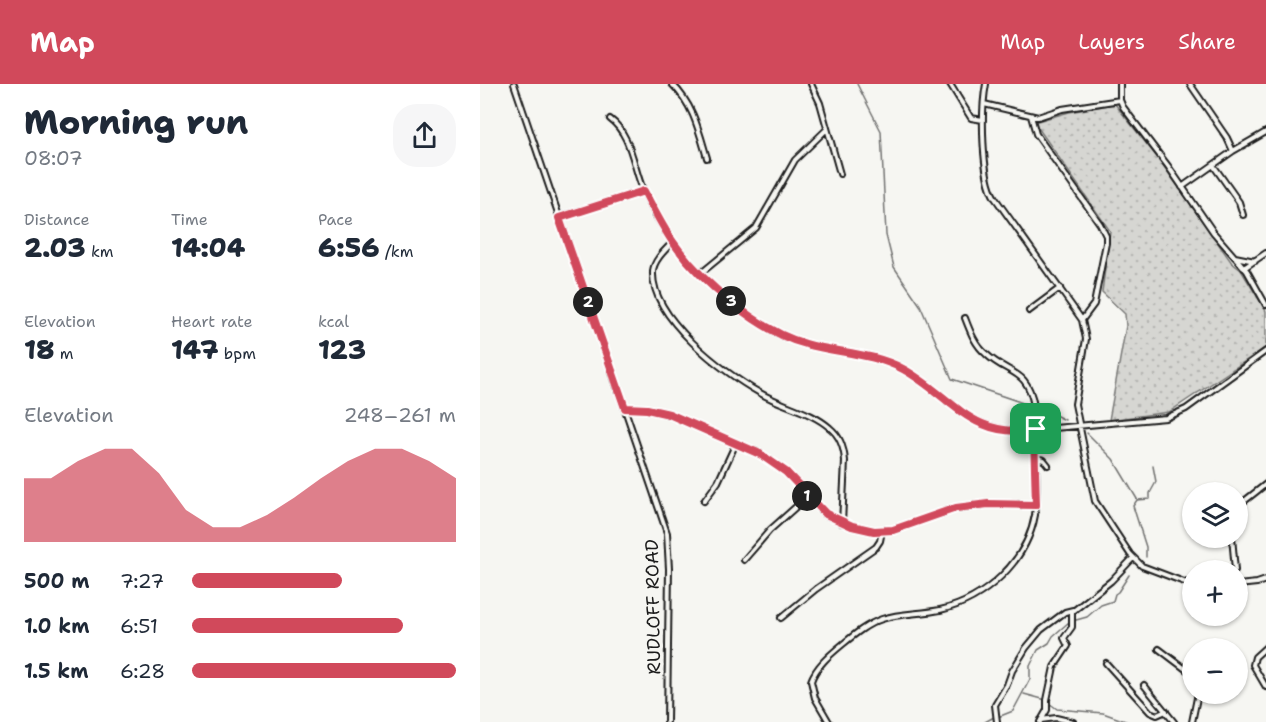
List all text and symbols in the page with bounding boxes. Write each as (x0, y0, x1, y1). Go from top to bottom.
text: Map (30, 23, 95, 61)
text: Map (1000, 28, 1045, 56)
text: Layers (1078, 28, 1145, 56)
text: Share (1178, 28, 1236, 56)
text: Morning run (24, 100, 248, 145)
button: share (393, 104, 456, 167)
text: 08:07 (24, 145, 83, 171)
text: Distance (24, 209, 90, 230)
text: Time (171, 209, 208, 230)
text: Pace (318, 209, 353, 230)
text: 2.03 (24, 230, 86, 265)
text: 14:04 (171, 230, 245, 265)
text: 6:56 (318, 230, 379, 265)
text: km (86, 241, 114, 262)
text: /km (379, 241, 414, 262)
pin: 3 (716, 286, 746, 316)
pin: 2 (573, 287, 603, 317)
text: 3 (725, 290, 737, 311)
text: 2 (582, 291, 594, 312)
text: Elevation (24, 311, 96, 332)
text: Heart rate (171, 311, 253, 332)
text: kcal (318, 311, 349, 332)
text: 18 (24, 332, 54, 367)
text: 147 (171, 332, 218, 367)
text: 123 (318, 332, 366, 367)
text: m (54, 343, 74, 364)
text: bpm (218, 343, 256, 364)
text: Elevation (24, 402, 114, 428)
text: 248–261 m (344, 402, 456, 428)
pin (1010, 403, 1061, 454)
icon: arrive (1019, 412, 1052, 445)
pin: 1 (792, 481, 822, 511)
map controls (1182, 482, 1248, 704)
button: layers (1182, 482, 1248, 548)
text: 1 (803, 485, 811, 506)
street label: RUDLOFF ROAD (640, 539, 666, 675)
button: + (1182, 560, 1248, 626)
text: 500 m (24, 568, 90, 594)
text: 7:27 (120, 568, 164, 594)
text: 1.0 km (24, 613, 89, 639)
text: 6:51 (120, 613, 158, 639)
button: − (1182, 638, 1248, 704)
text: 1.5 km (24, 658, 88, 684)
text: 6:28 (120, 658, 165, 684)

